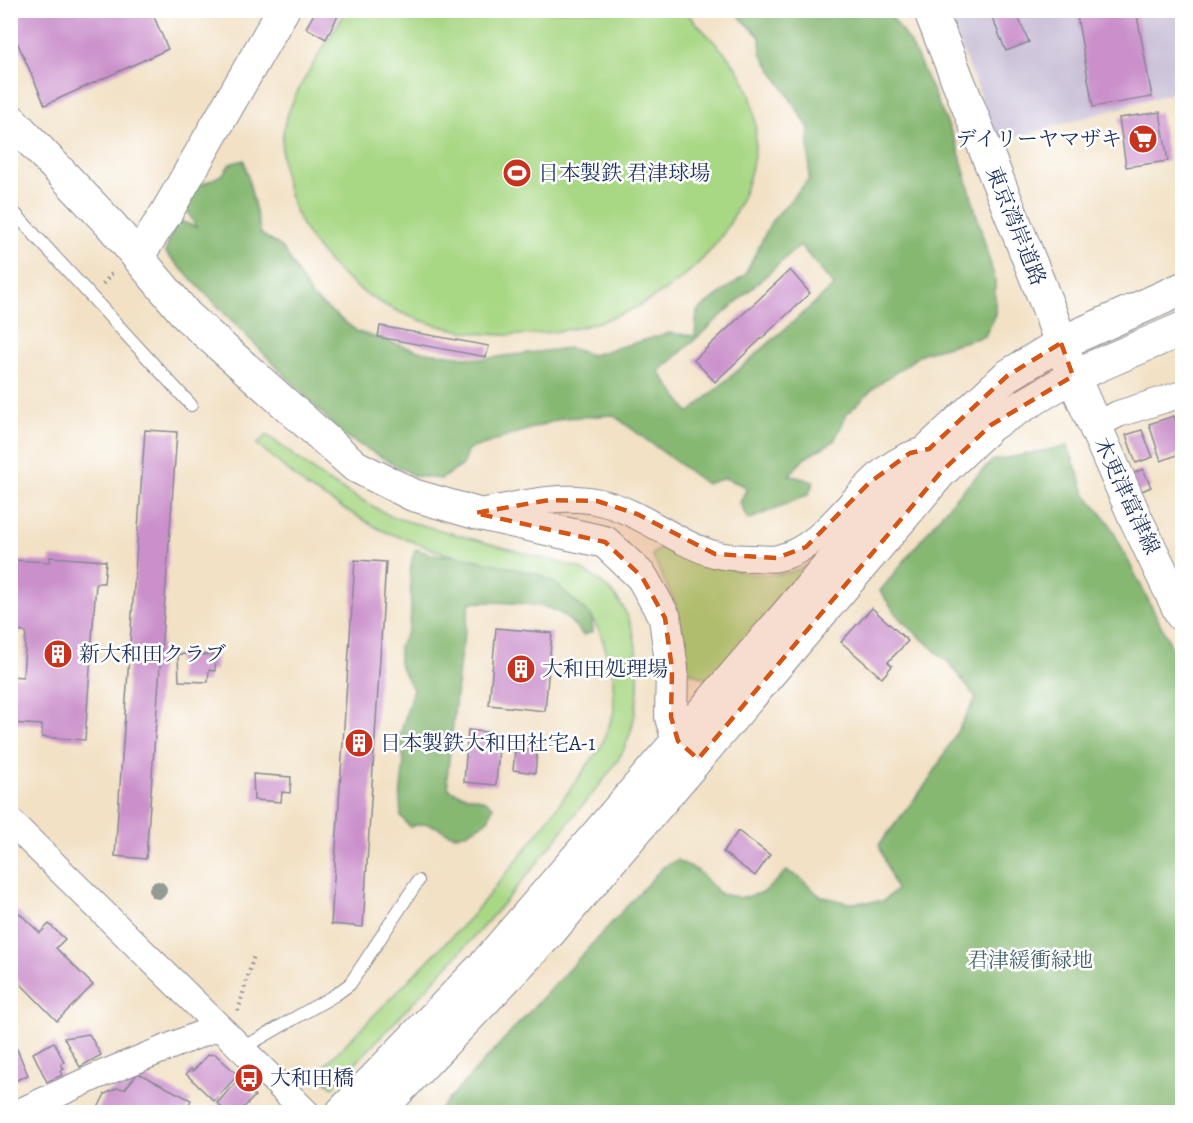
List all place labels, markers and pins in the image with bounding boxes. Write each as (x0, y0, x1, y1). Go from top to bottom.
supermarket icon: デイリーヤマザキ (1127, 123, 1159, 155)
place label: デイリーヤマザキ (955, 125, 1122, 153)
sports icon: 日本製鉄 君津球場 (501, 157, 533, 189)
place label: 日本製鉄 君津球場 (538, 159, 710, 187)
building icon: 新大和田クラブ (42, 638, 74, 670)
place label: 新大和田クラブ (79, 640, 226, 668)
building icon: 大和田処理場 (505, 653, 537, 685)
place label: 大和田処理場 (542, 655, 668, 683)
building icon: 日本製鉄大和田社宅A-1 (343, 727, 375, 759)
place label: 日本製鉄大和田社宅A-1 (380, 729, 595, 757)
bus stop icon: 大和田橋 (233, 1062, 265, 1094)
place label: 大和田橋 (270, 1064, 354, 1092)

